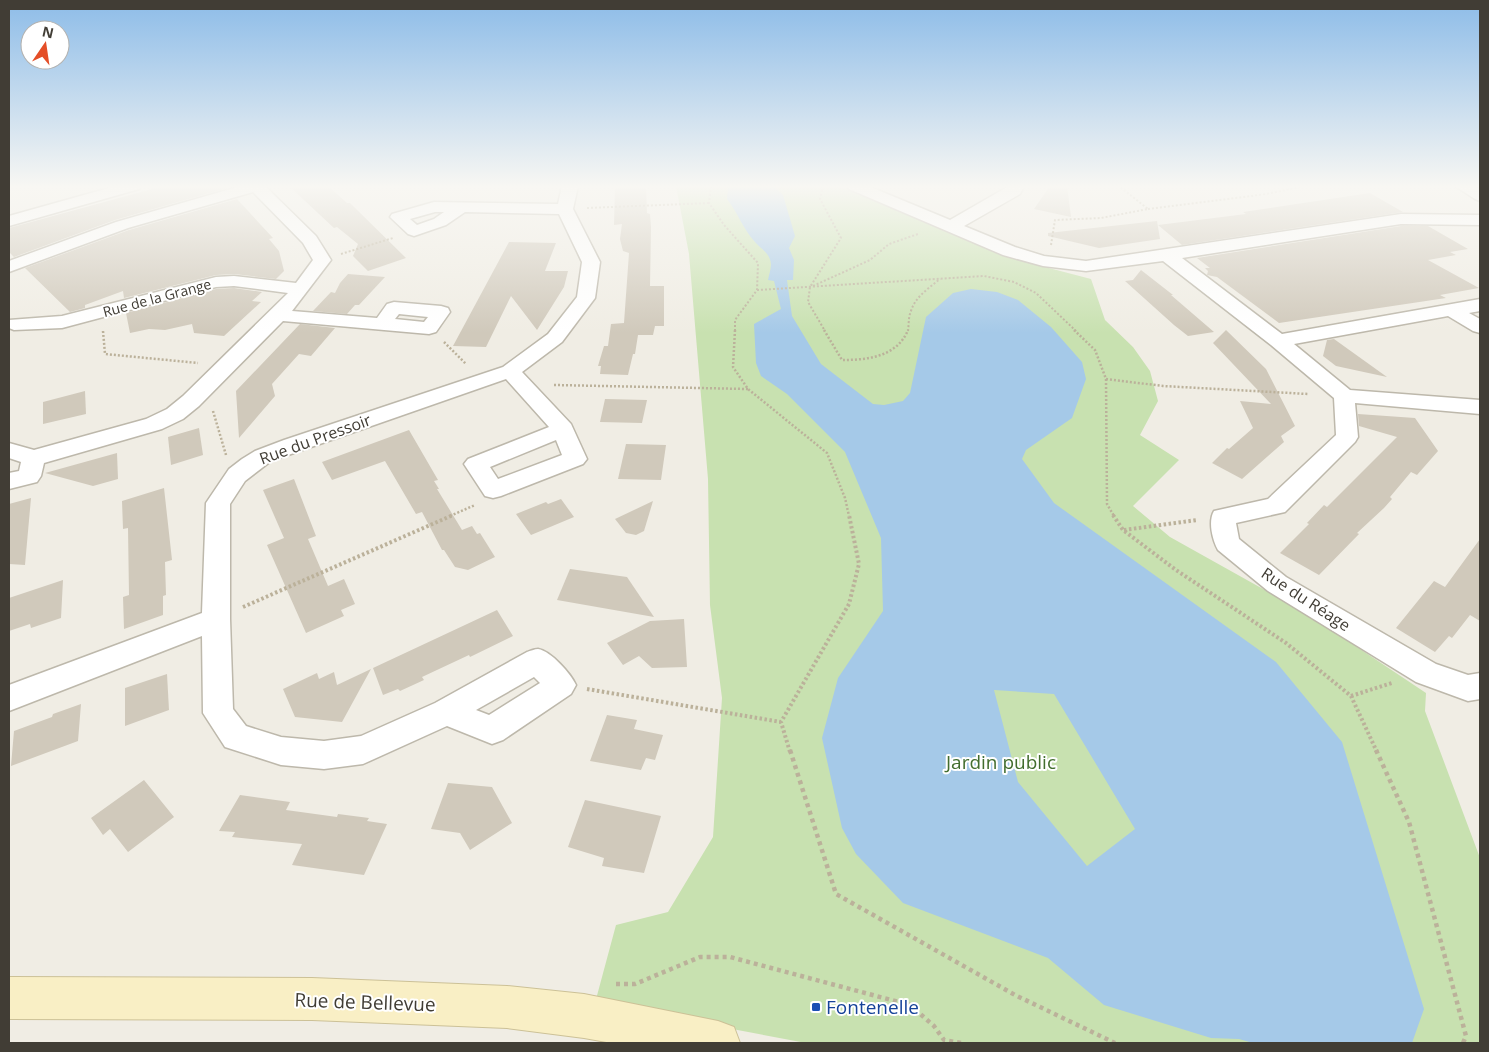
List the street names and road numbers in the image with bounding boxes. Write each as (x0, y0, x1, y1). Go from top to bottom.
street label: Rue de la Grange (101, 274, 213, 321)
street label: Rue du Pressoir (256, 408, 374, 469)
street label: Rue du Réage (1257, 562, 1355, 636)
street label: Rue de Bellevue (294, 987, 436, 1017)

